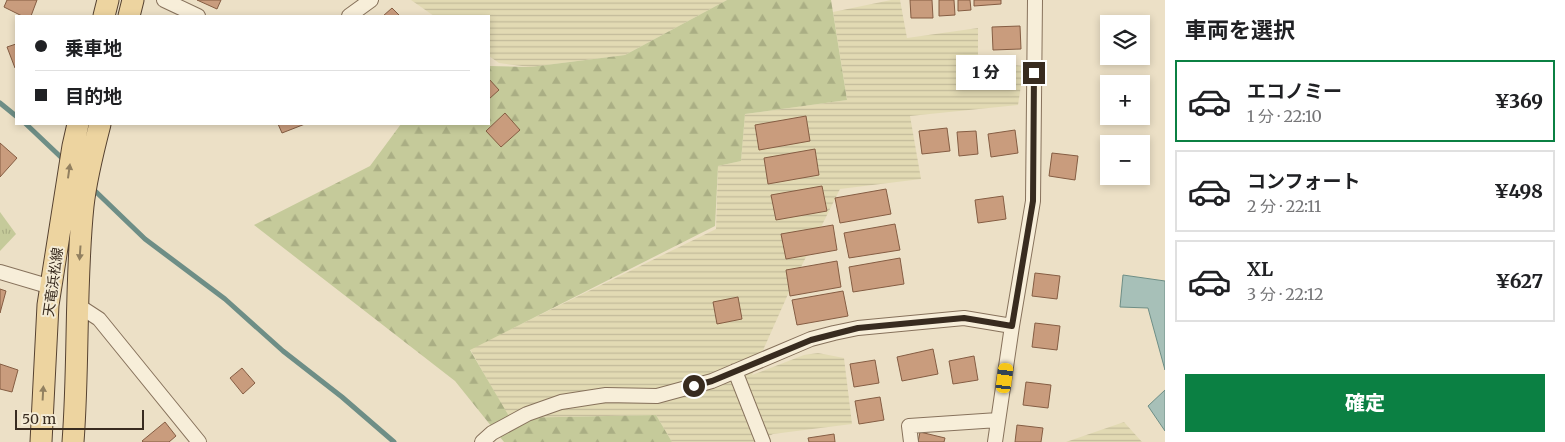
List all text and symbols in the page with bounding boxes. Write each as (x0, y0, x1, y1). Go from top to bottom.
map controls (1100, 15, 1150, 185)
button: layers (1100, 15, 1150, 65)
text: 車両を選択 (1185, 16, 1295, 44)
text: 乗車地 (65, 36, 122, 60)
callout: 1 分 (956, 56, 1016, 90)
text: 1 分 (972, 62, 1000, 82)
route end (1023, 62, 1045, 84)
button: + (1100, 75, 1150, 125)
icon: car (1187, 79, 1232, 124)
text: エコノミー (1247, 79, 1342, 103)
text: 目的地 (65, 84, 122, 108)
text: ¥369 (1494, 89, 1543, 113)
text: 1 分 · 22:10 (1247, 106, 1322, 126)
button: − (1100, 135, 1150, 185)
one-way arrow (66, 162, 74, 178)
icon: car (1187, 169, 1232, 214)
text: コンフォート (1247, 169, 1360, 193)
text: ¥498 (1494, 179, 1543, 203)
text: 2 分 · 22:11 (1247, 196, 1321, 216)
one-way arrow (76, 245, 84, 261)
street label: 天竜浜松線 (39, 246, 67, 318)
text: XL (1247, 257, 1273, 281)
icon: car (1187, 259, 1232, 304)
text: ¥627 (1495, 269, 1543, 293)
text: 3 分 · 22:12 (1247, 284, 1324, 304)
car (995, 362, 1014, 394)
button: 確定 (1185, 374, 1545, 432)
route start (683, 375, 705, 397)
one-way arrow (40, 385, 48, 401)
scale bar (15, 407, 144, 430)
text: 50 m (22, 410, 56, 428)

